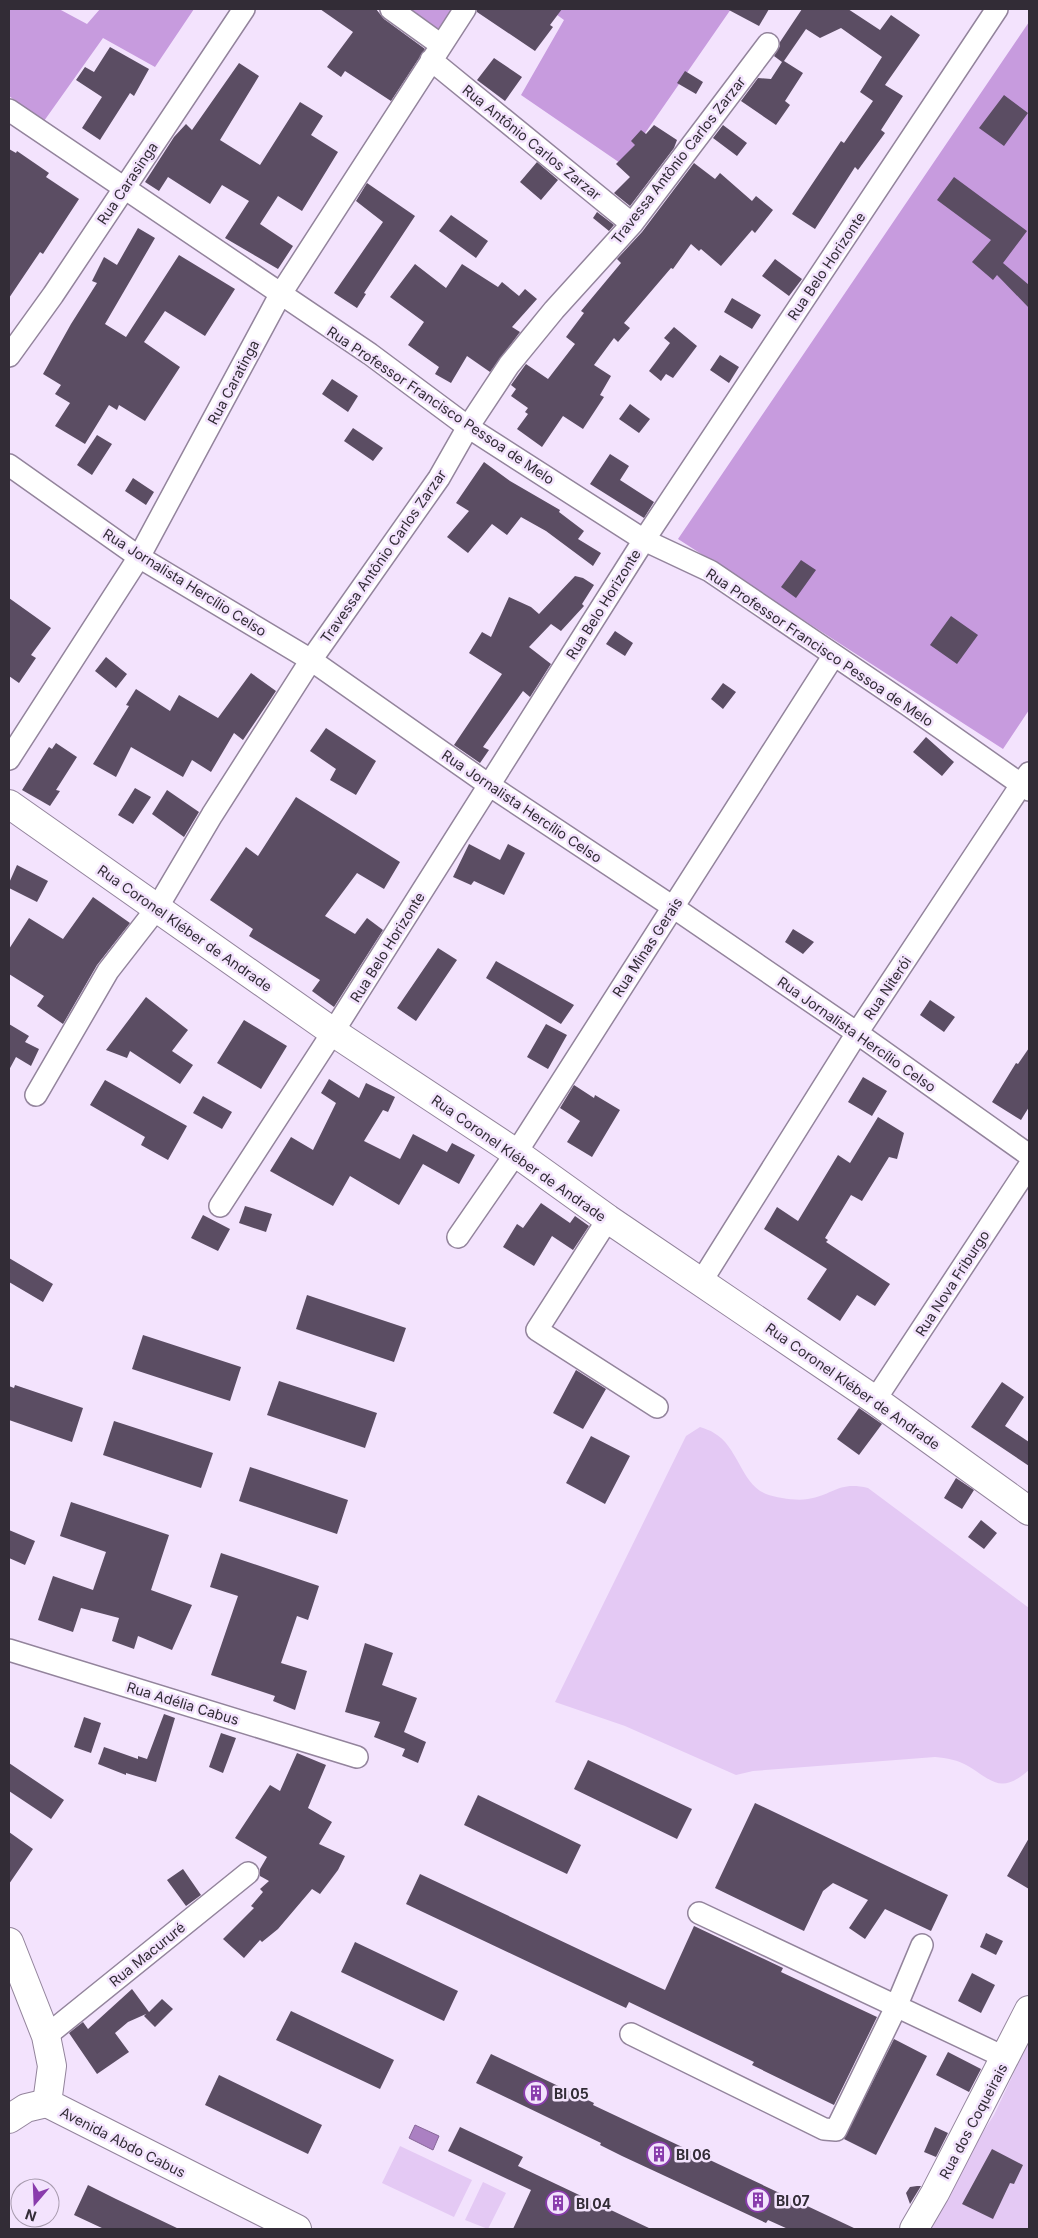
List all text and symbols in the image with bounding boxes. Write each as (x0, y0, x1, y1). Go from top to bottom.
street label: Travessa Antônio Carlos Zarzar (607, 73, 749, 247)
street label: Rua Antônio Carlos Zarzar (459, 81, 605, 203)
street label: Rua Carasinga (93, 139, 161, 227)
street label: Rua Belo Horizonte (784, 209, 868, 323)
street label: Rua Professor Francisco Pessoa de Melo (324, 322, 558, 488)
street label: Rua Caratinga (204, 337, 262, 427)
street label: Travessa Antônio Carlos Zarzar (316, 466, 450, 646)
street label: Rua Jornalista Hercílio Celso (100, 525, 270, 639)
street label: Rua Belo Horizonte (562, 546, 644, 662)
street label: Rua Professor Francisco Pessoa de Melo (703, 564, 937, 730)
street label: Rua Jornalista Hercílio Celso (439, 746, 605, 866)
street label: Rua Coronel Kléber de Andrade (95, 861, 275, 995)
street label: Rua Belo Horizonte (346, 889, 428, 1005)
street label: Rua Minas Gerais (609, 894, 685, 1000)
street label: Rua Niterói (860, 953, 914, 1023)
street label: Rua Jornalista Hercílio Celso (775, 973, 939, 1095)
street label: Rua Coronel Kléber de Andrade (429, 1091, 609, 1225)
street label: Rua Nova Friburgo (911, 1227, 993, 1339)
street label: Rua Coronel Kléber de Andrade (763, 1319, 943, 1453)
street label: Rua Adélia Cabus (125, 1678, 241, 1728)
street label: Rua Macururé (106, 1918, 188, 1990)
street label: Rua dos Coqueirais (935, 2060, 1011, 2182)
building icon: Bl 05 (523, 2080, 549, 2106)
place label: Bl 05 (554, 2085, 589, 2102)
street label: Avenida Abdo Cabus (58, 2103, 188, 2181)
building icon: Bl 06 (646, 2141, 672, 2167)
place label: Bl 06 (676, 2146, 711, 2163)
north arrow (10, 2178, 60, 2228)
building icon: Bl 07 (745, 2187, 771, 2213)
building icon: Bl 04 (545, 2190, 571, 2216)
place label: Bl 07 (776, 2192, 810, 2209)
place label: Bl 04 (576, 2195, 611, 2212)
text: N (23, 2206, 38, 2226)

